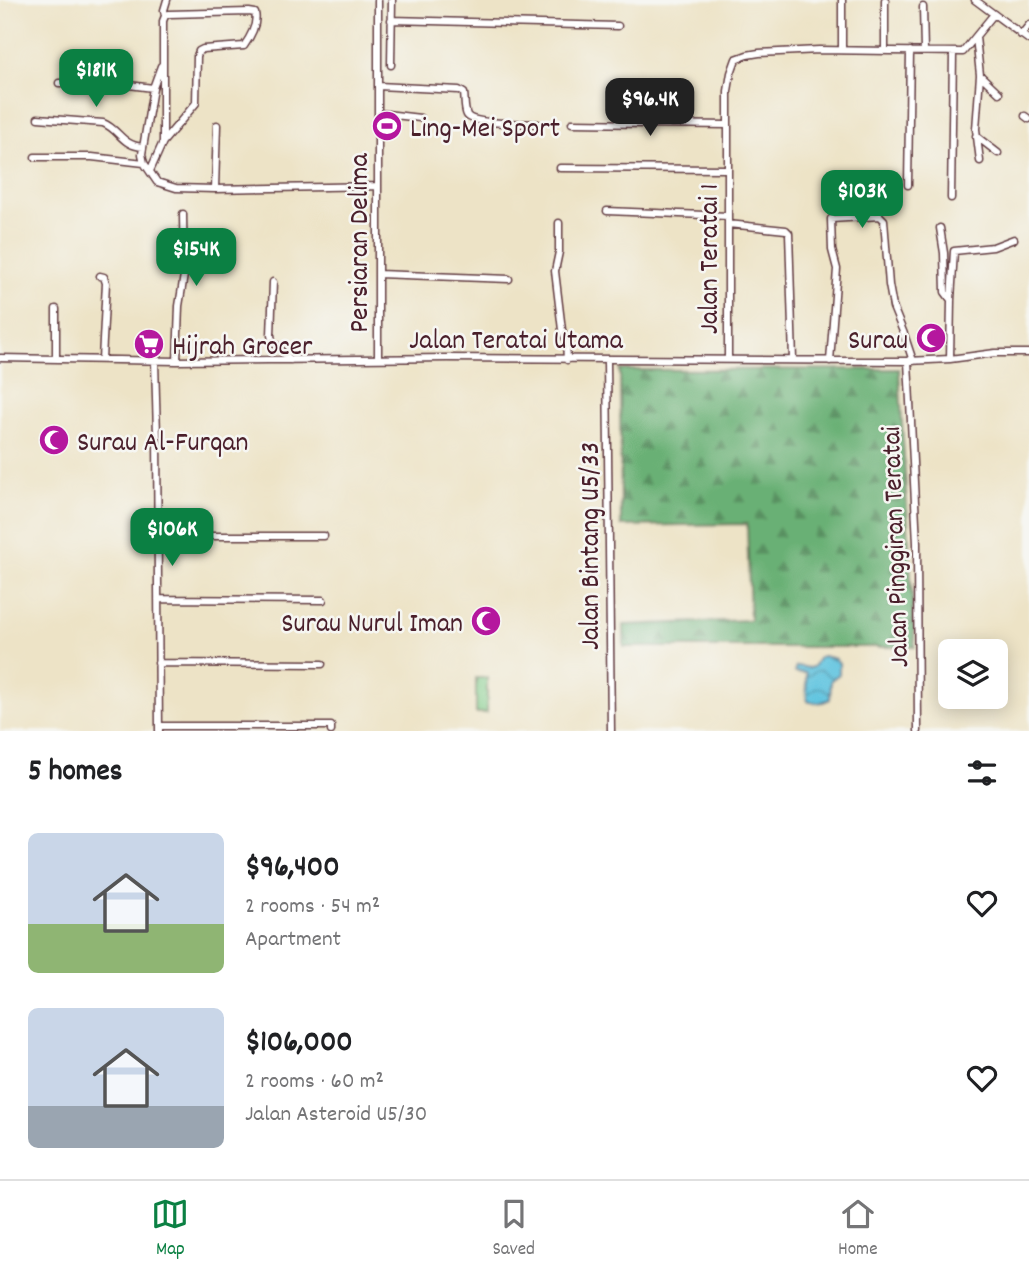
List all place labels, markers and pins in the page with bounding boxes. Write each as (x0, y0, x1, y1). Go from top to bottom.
pin: $181K (47, 50, 145, 109)
pin: $96.4K (593, 78, 707, 138)
sports icon: Ling-Mei Sport (370, 109, 404, 143)
place label: Ling-Mei Sport (410, 111, 560, 151)
pin: $103K (813, 170, 911, 230)
pin: $154K (147, 229, 245, 288)
mosque icon: Surau (914, 321, 948, 355)
place label: Surau (848, 323, 908, 363)
supermarket icon: Hijrah Grocer (132, 327, 166, 361)
place label: Hijrah Grocer (172, 329, 313, 369)
mosque icon: Surau Al-Furqan (37, 423, 71, 457)
place label: Surau Al-Furqan (77, 425, 248, 465)
pin: $106K (123, 508, 221, 568)
mosque icon: Surau Nurul Iman (469, 604, 503, 638)
place label: Surau Nurul Iman (281, 606, 463, 646)

